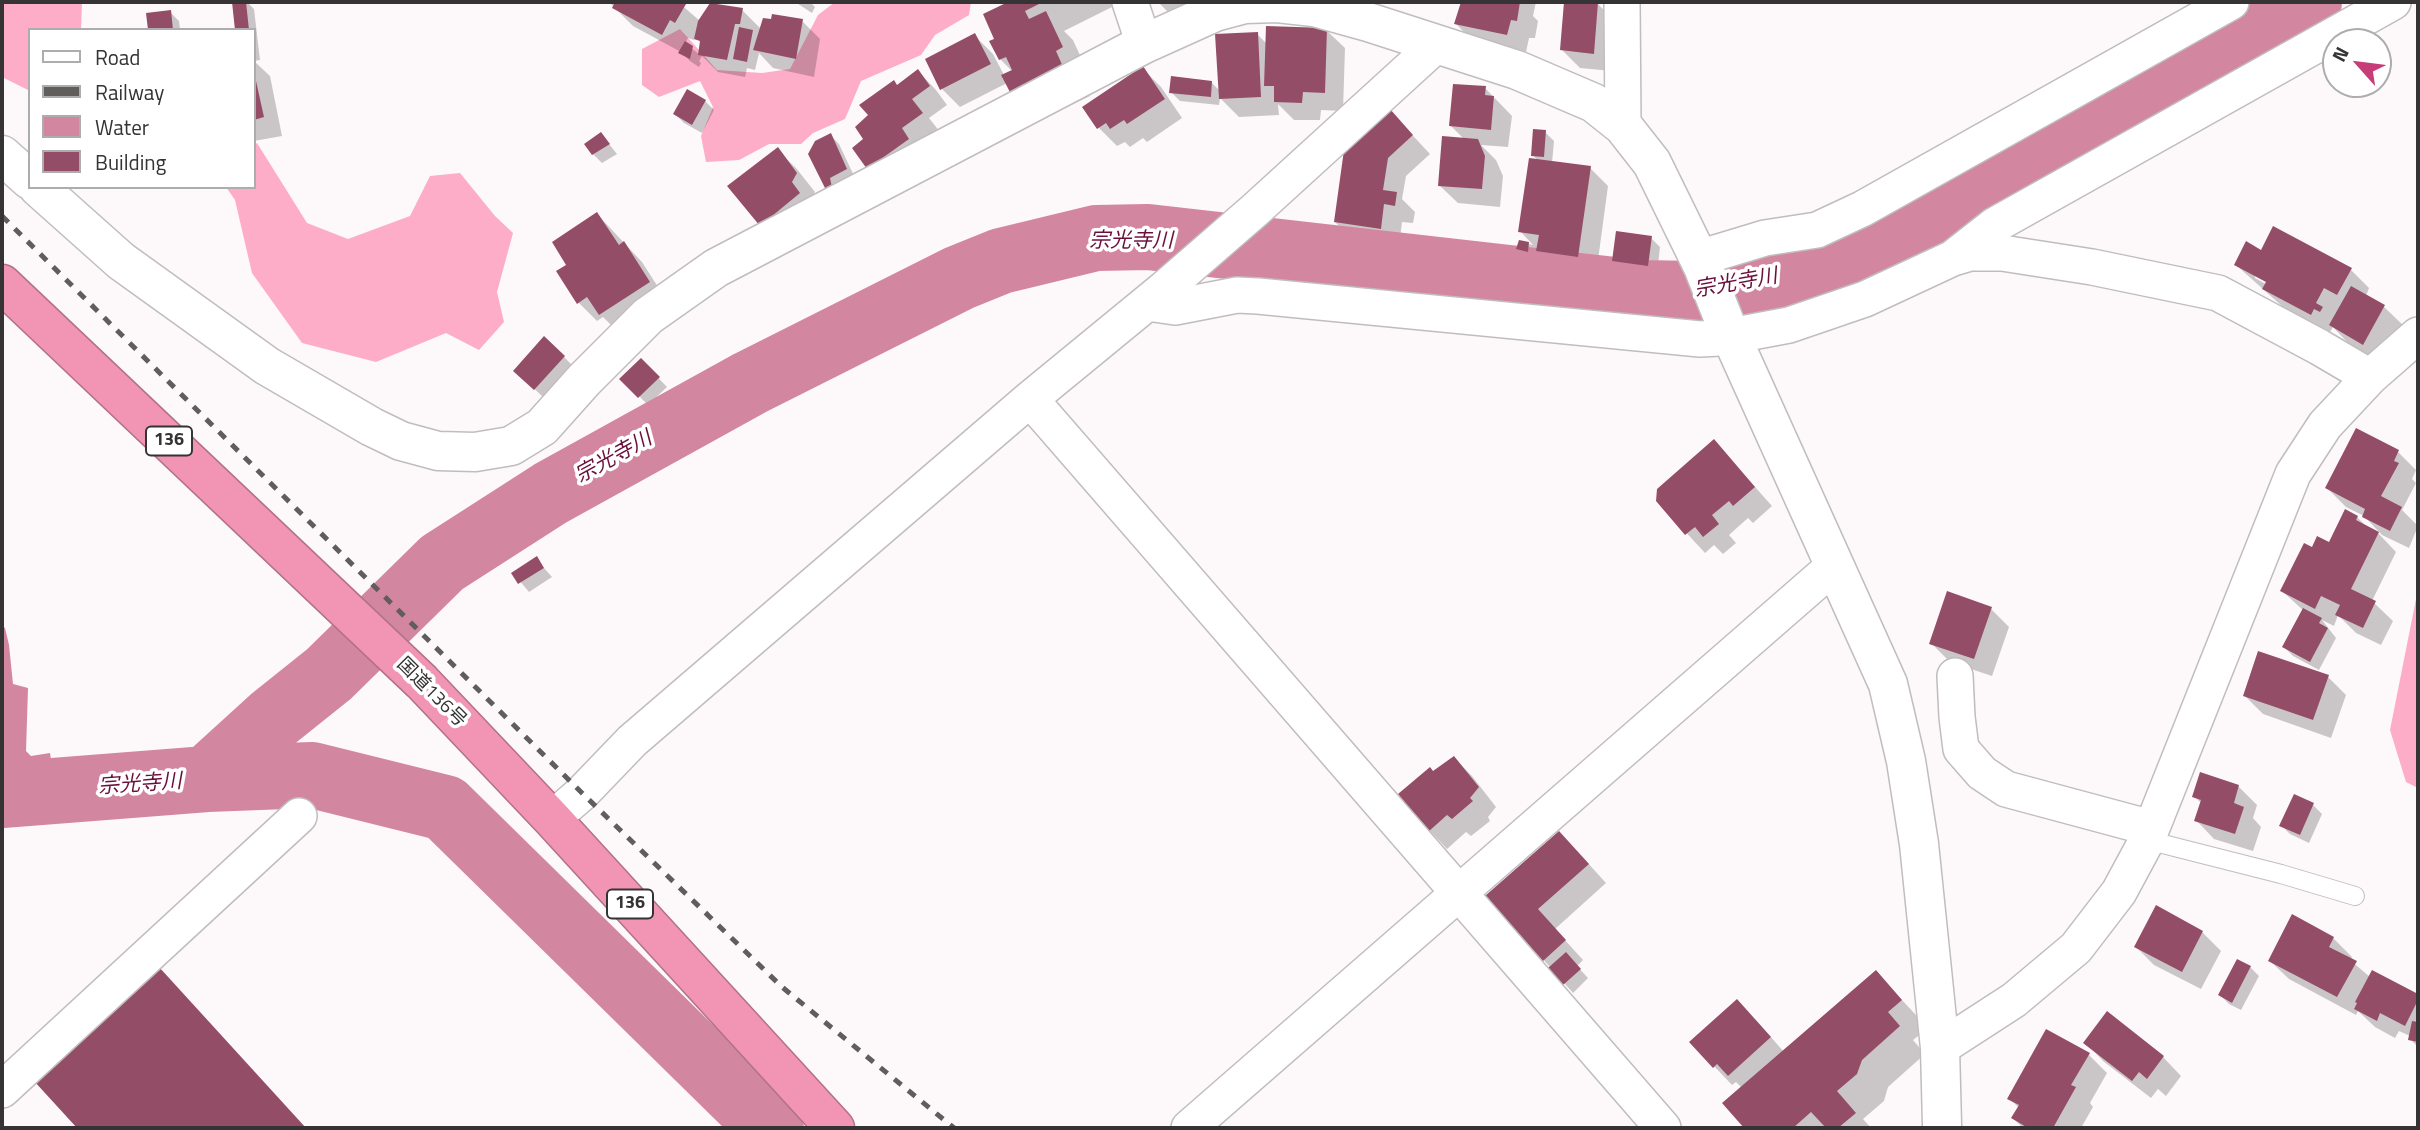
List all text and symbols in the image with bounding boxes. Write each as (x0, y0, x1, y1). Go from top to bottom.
legend (28, 28, 256, 189)
north arrow (2322, 28, 2392, 98)
text: Road (95, 41, 140, 73)
text: N (2324, 41, 2356, 66)
text: Railway (95, 76, 164, 108)
text: Water (95, 111, 149, 143)
text: Building (95, 146, 166, 178)
water label: 宗光寺川 (1089, 229, 1173, 255)
water label: 宗光寺川 (1692, 264, 1780, 304)
road number: 136 (146, 426, 192, 456)
water label: 宗光寺川 (571, 427, 657, 489)
street label: 国道136号 (392, 654, 470, 732)
water label: 宗光寺川 (97, 770, 183, 800)
road number: 136 (607, 890, 653, 918)

